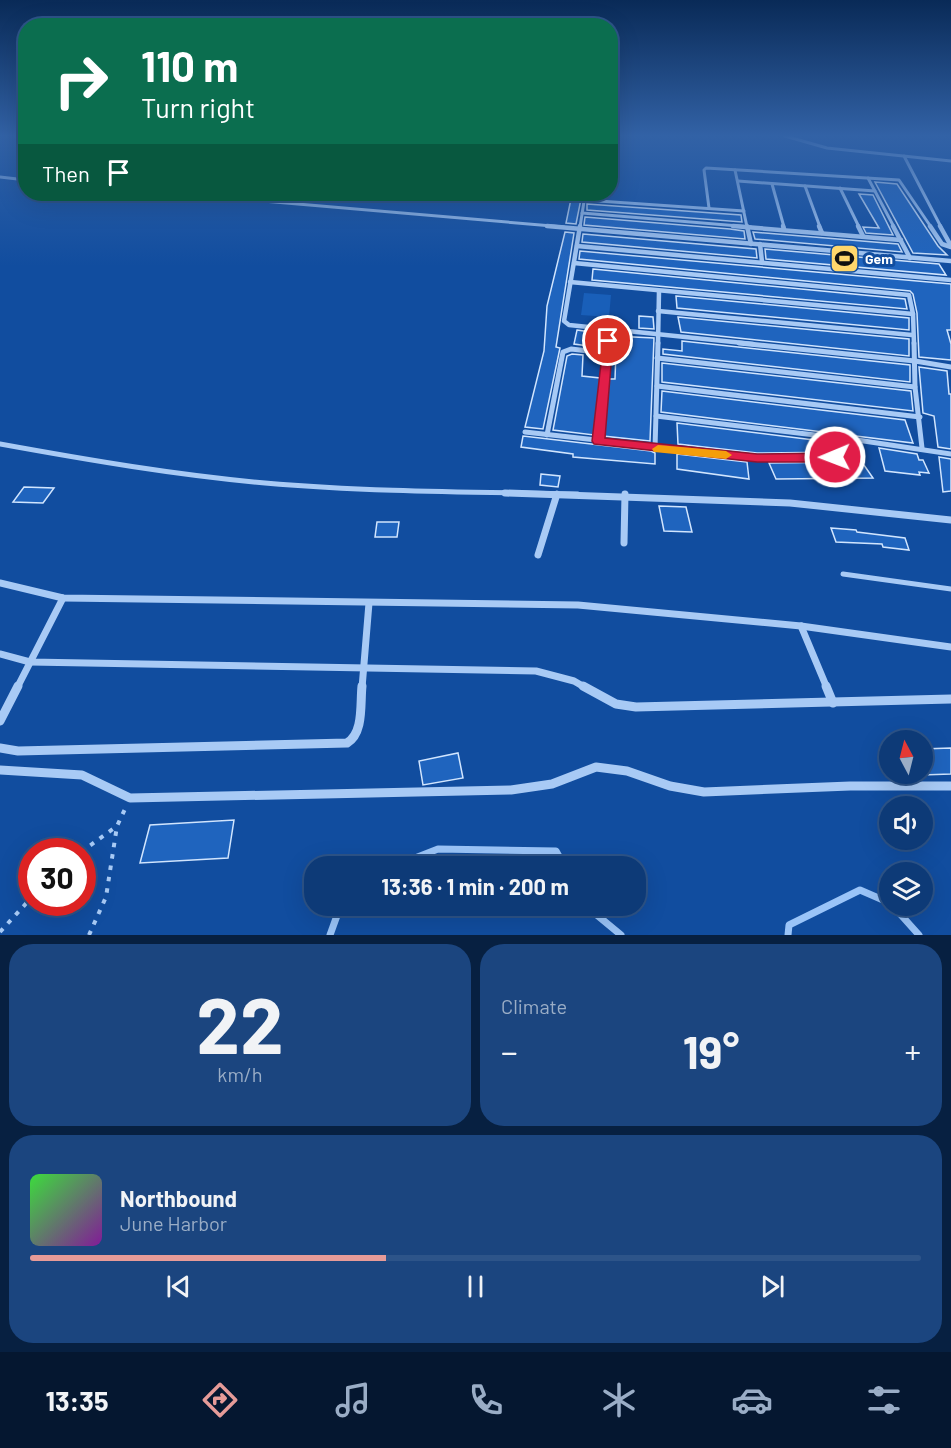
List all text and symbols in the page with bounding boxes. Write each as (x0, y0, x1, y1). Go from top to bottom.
text: 110 m (141, 40, 238, 90)
icon: right (42, 42, 120, 120)
text: Turn right (141, 91, 255, 123)
icon: arrive (102, 156, 135, 189)
text: Then (42, 160, 90, 186)
sports icon: Gem (828, 242, 860, 274)
place label: Gem (865, 250, 893, 267)
pin (582, 315, 633, 366)
icon: arrive (591, 324, 624, 357)
position arrow (803, 425, 867, 489)
north arrow (879, 730, 933, 784)
map controls (879, 730, 933, 916)
button: sound (879, 796, 933, 850)
speed limit sign: 30 (18, 838, 96, 916)
button: layers (879, 862, 933, 916)
text: 13:36 · 1 min · 200 m (381, 873, 569, 899)
text: 22 (196, 976, 284, 1070)
text: Climate (501, 994, 567, 1018)
text: 19° (683, 1024, 739, 1078)
text: − (501, 1031, 518, 1071)
text: + (905, 1031, 921, 1071)
text: km/h (217, 1062, 263, 1086)
text: Northbound (120, 1185, 237, 1211)
text: June Harbor (120, 1211, 227, 1235)
icon: previous (162, 1270, 195, 1303)
icon: pause (459, 1270, 492, 1303)
icon: next (756, 1270, 789, 1303)
icon: directions (199, 1379, 241, 1421)
icon: music (332, 1379, 374, 1421)
icon: phone (465, 1379, 507, 1421)
icon: climate (598, 1379, 640, 1421)
icon: car (731, 1379, 773, 1421)
icon: filters (863, 1379, 905, 1421)
text: 13:35 (45, 1384, 109, 1416)

